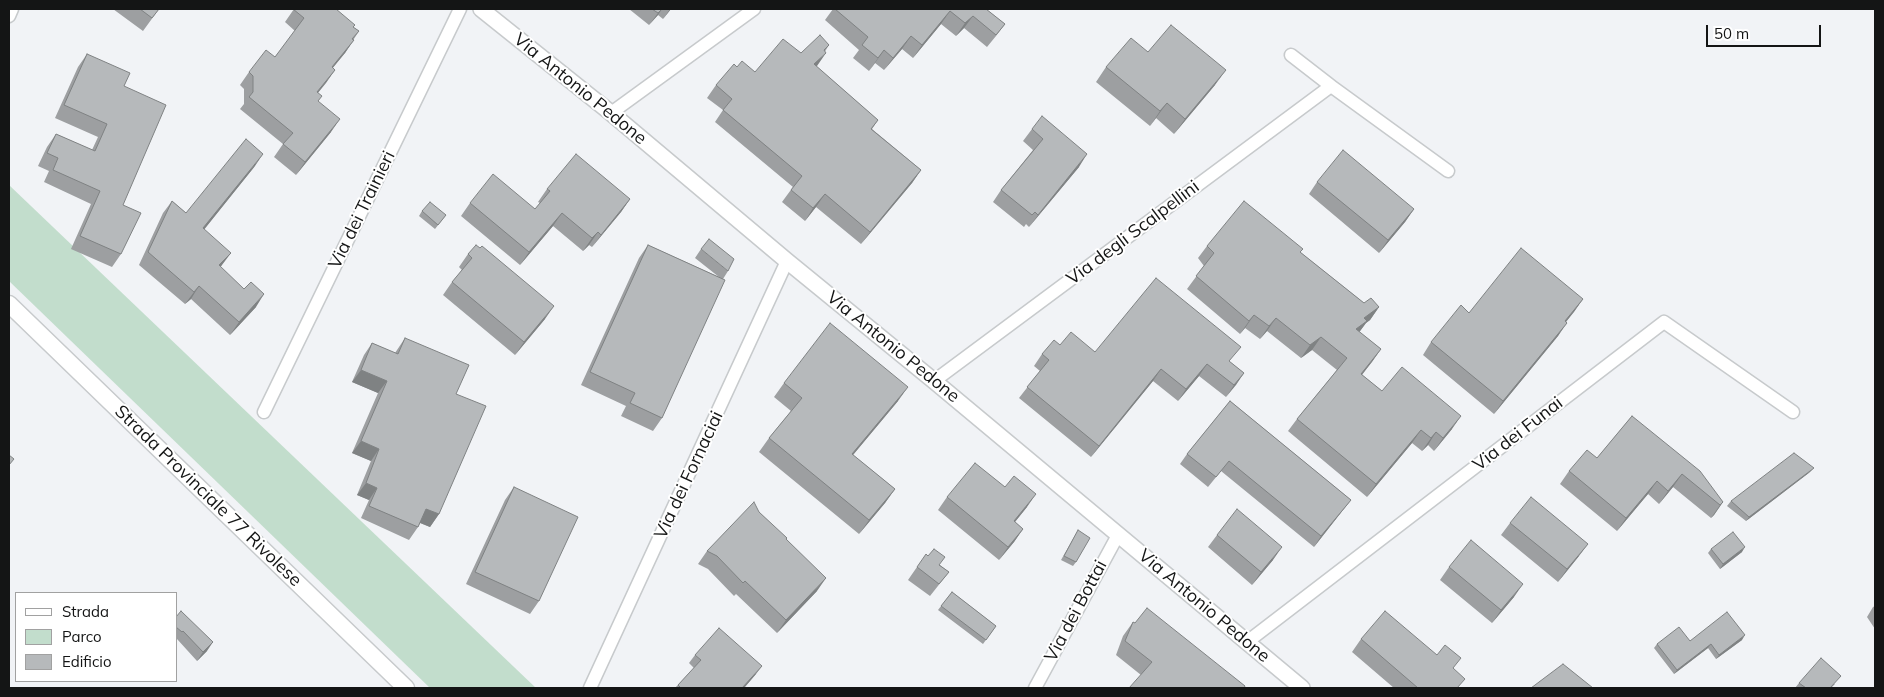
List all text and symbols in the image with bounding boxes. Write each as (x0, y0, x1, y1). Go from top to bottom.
scale bar (1709, 15, 1824, 47)
text: 50 m (1714, 24, 1749, 43)
street label: Via Antonio Pedone (509, 29, 651, 149)
street label: Via dei Trainieri (324, 148, 400, 272)
street label: Via degli Scalpellini (1062, 176, 1204, 290)
street label: Via Antonio Pedone (822, 287, 964, 407)
street label: Via dei Funai (1469, 392, 1567, 476)
street label: Strada Provinciale 77 Rivolese (110, 401, 306, 591)
street label: Via dei Fornaciai (650, 408, 728, 542)
street label: Via Antonio Pedone (1134, 545, 1274, 667)
street label: Via dei Bottai (1040, 557, 1112, 665)
legend (15, 592, 178, 682)
text: Strada (62, 602, 109, 621)
text: Parco (62, 627, 102, 646)
text: Edificio (62, 652, 112, 671)

